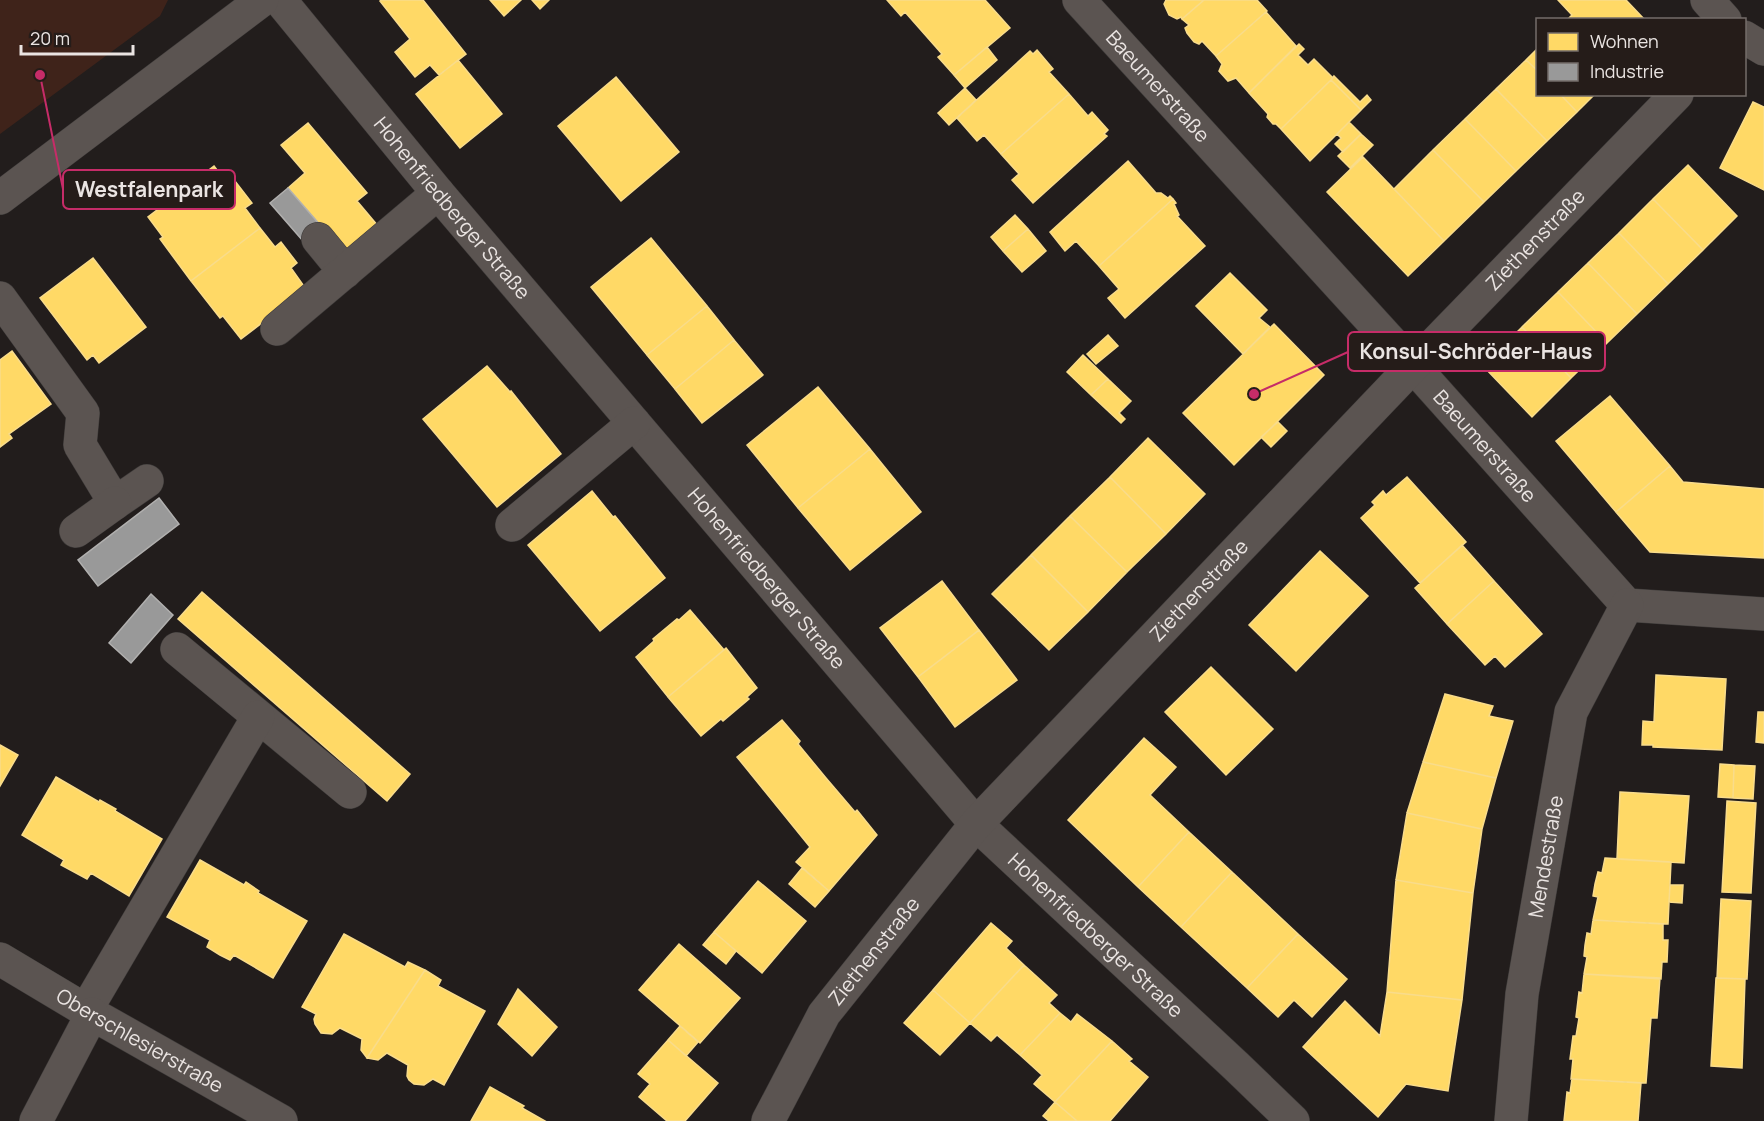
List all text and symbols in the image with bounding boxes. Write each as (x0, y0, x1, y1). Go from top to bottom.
scale bar (21, 18, 134, 56)
legend (1536, 18, 1746, 96)
street label: Baeumerstraße (1100, 24, 1216, 148)
text: 20 m (30, 26, 70, 50)
text: Wohnen (1590, 29, 1659, 53)
text: Industrie (1590, 59, 1664, 83)
street label: Hohenfriedberger Straße (368, 111, 537, 305)
callout: Westfalenpark (63, 170, 235, 209)
text: Westfalenpark (75, 175, 224, 203)
street label: Ziethenstraße (1479, 183, 1591, 296)
callout: Konsul-Schröder-Haus (1348, 332, 1605, 371)
text: Konsul-Schröder-Haus (1360, 337, 1592, 365)
street label: Baeumerstraße (1427, 384, 1543, 508)
street label: Hohenfriedberger Straße (682, 482, 852, 675)
street label: Ziethenstraße (1143, 533, 1254, 647)
street label: Mendestraße (1522, 793, 1569, 920)
street label: Hohenfriedberger Straße (1002, 847, 1189, 1023)
street label: Ziethenstraße (822, 891, 925, 1011)
street label: Oberschlesierstraße (51, 982, 229, 1099)

